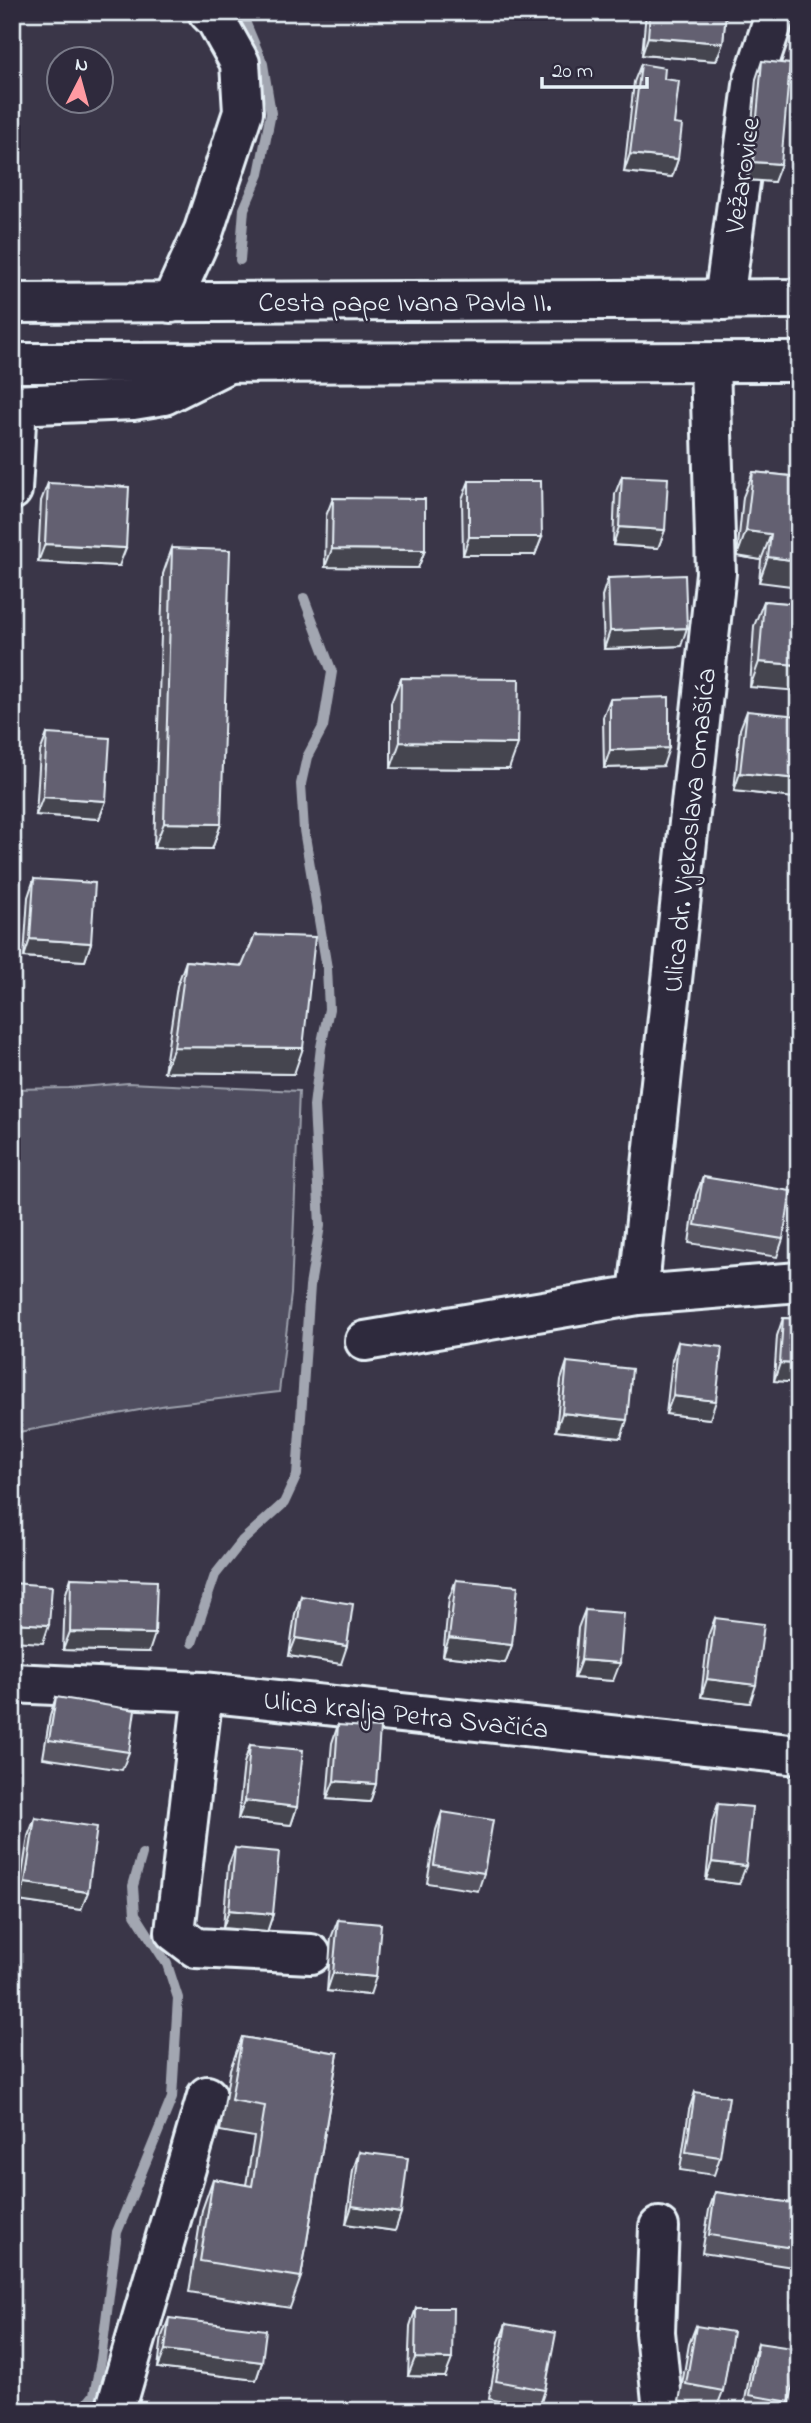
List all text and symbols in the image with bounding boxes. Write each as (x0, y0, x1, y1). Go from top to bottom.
north arrow (46, 46, 116, 116)
scale bar (542, 46, 646, 90)
text: N (74, 51, 89, 80)
text: 20 m (552, 57, 593, 87)
street label: Vežarovice (716, 114, 773, 237)
street label: Cesta pape Ivana Pavla II. (258, 284, 552, 325)
street label: Ulica dr. Vjekoslava Omašića (654, 666, 729, 995)
street label: Ulica kralja Petra Svačića (261, 1681, 550, 1752)

